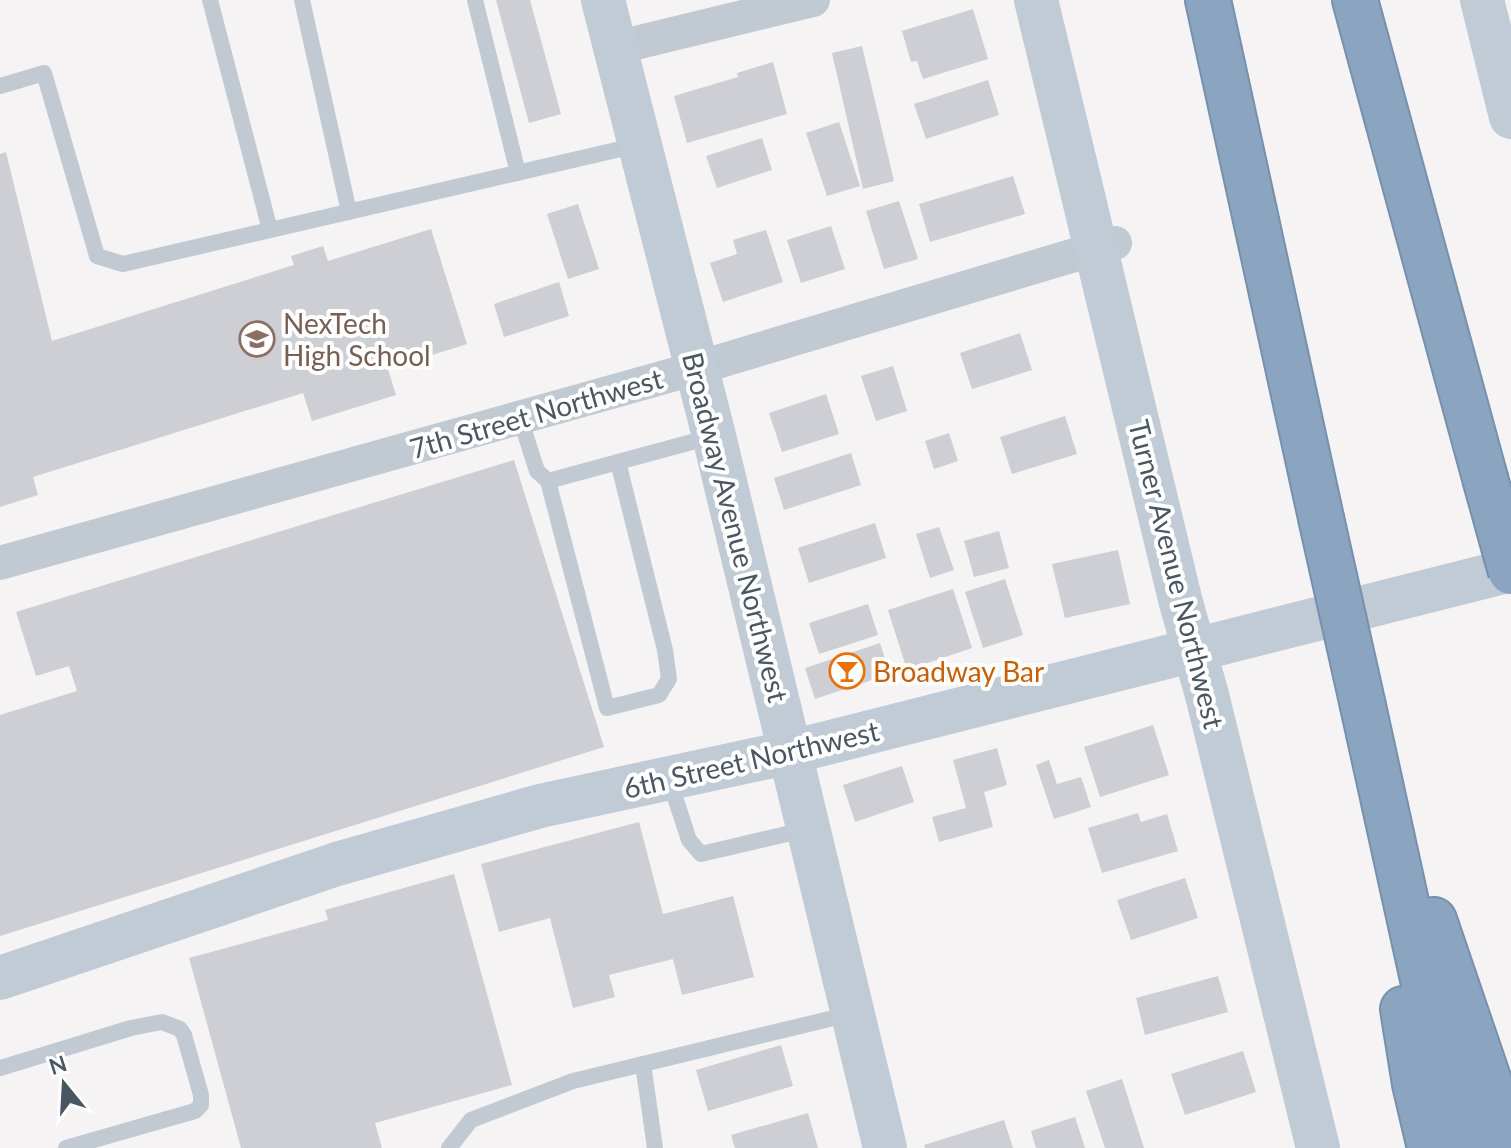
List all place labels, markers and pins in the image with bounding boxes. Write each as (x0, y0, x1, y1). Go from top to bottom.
place label: NexTech High School (283, 306, 431, 372)
school or university icon: NexTech High School (238, 320, 276, 358)
bar icon: Broadway Bar (828, 652, 866, 690)
place label: Broadway Bar (873, 654, 1044, 688)

